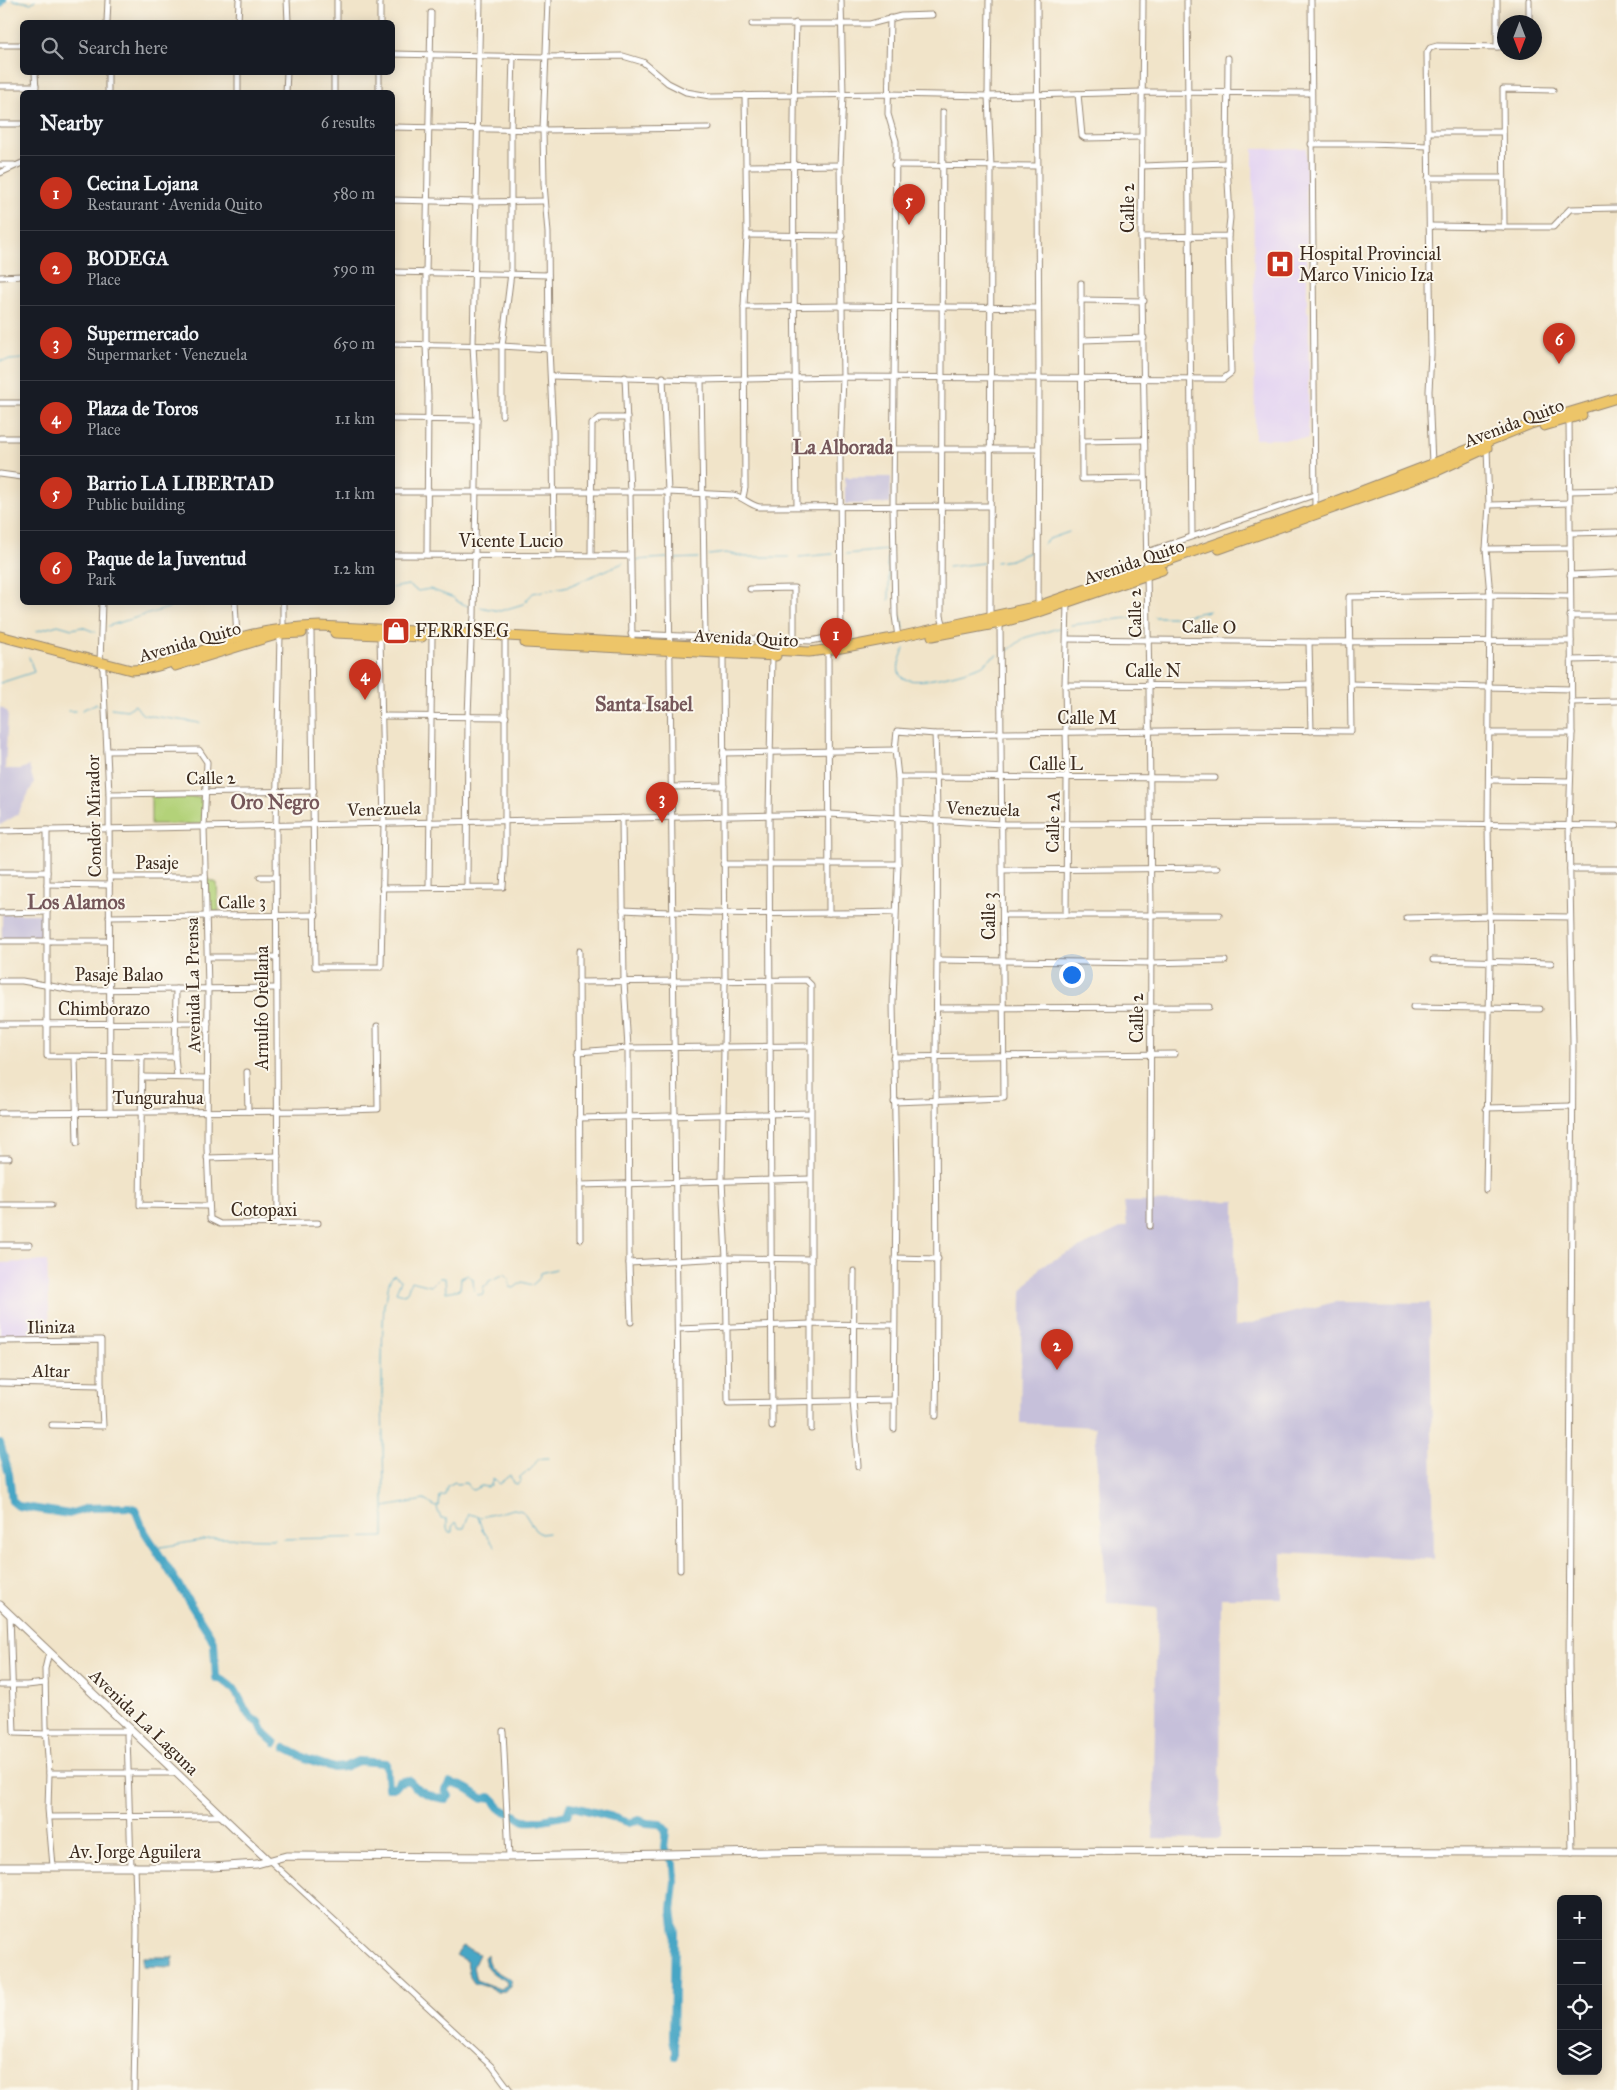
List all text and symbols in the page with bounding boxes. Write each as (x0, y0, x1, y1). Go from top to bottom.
north arrow (1497, 15, 1542, 60)
search box (20, 20, 395, 75)
icon: search (38, 34, 66, 62)
text: Search here (78, 36, 168, 59)
text: Nearby (40, 110, 103, 136)
text: 6 results (321, 113, 375, 132)
text: Cecina Lojana (87, 172, 198, 195)
street label: Calle 2 (1117, 183, 1139, 233)
text: 1 (53, 184, 59, 203)
text: 580 m (333, 184, 375, 203)
pin: 5 (893, 184, 925, 225)
text: Restaurant · Avenida Quito (87, 195, 263, 214)
place label: Hospital Provincial Marco Vinicio Iza (1299, 243, 1441, 286)
text: BODEGA (87, 247, 169, 270)
hospital icon: Hospital Provincial Marco Vinicio Iza (1265, 249, 1295, 279)
text: 2 (52, 259, 60, 278)
text: 590 m (333, 259, 375, 278)
text: Place (87, 270, 121, 289)
text: Supermercado (87, 322, 199, 345)
pin: 6 (1543, 323, 1575, 364)
text: 3 (53, 334, 59, 353)
text: 650 m (333, 334, 375, 353)
text: Supermarket · Venezuela (87, 345, 247, 364)
street label: Avenida Quito (1460, 394, 1567, 452)
text: Plaza de Toros (87, 397, 198, 420)
text: 4 (52, 409, 60, 428)
text: 1.1 km (335, 409, 375, 428)
text: Place (87, 420, 121, 439)
district label: La Alborada (793, 435, 894, 459)
text: Barrio LA LIBERTAD (87, 472, 274, 495)
text: 5 (52, 484, 60, 503)
text: 1.1 km (335, 484, 375, 503)
text: Public building (87, 495, 185, 514)
street label: Vicente Lucio (458, 530, 563, 552)
street label: Avenida Quito (1080, 534, 1187, 590)
text: Paque de la Juventud (87, 547, 246, 570)
text: 6 (52, 559, 60, 578)
text: 1.2 km (333, 559, 375, 578)
text: Park (87, 570, 116, 589)
street label: Calle 2 (1124, 588, 1146, 638)
shop icon: FERRISEG (381, 616, 411, 646)
street label: Calle O (1181, 616, 1237, 638)
street label: Avenida Quito (135, 617, 244, 667)
pin: 1 (820, 618, 852, 659)
place label: FERRISEG (415, 620, 509, 642)
street label: Avenida Quito (692, 624, 799, 652)
pin: 4 (349, 659, 381, 700)
street label: Calle N (1125, 660, 1181, 682)
district label: Santa Isabel (595, 692, 694, 716)
street label: Calle M (1057, 707, 1117, 729)
street label: Calle L (1029, 753, 1084, 775)
street label: Condor Mirador (82, 754, 106, 878)
street label: Calle 2 (186, 767, 236, 789)
pin: 3 (646, 782, 678, 823)
district label: Oro Negro (230, 790, 320, 815)
street label: Calle 2A (1041, 791, 1065, 853)
street label: Venezuela (346, 797, 422, 821)
street label: Venezuela (945, 797, 1021, 821)
street label: Pasaje (135, 852, 179, 874)
district label: Los Alamos (27, 890, 126, 914)
street label: Calle 3 (218, 890, 266, 914)
street label: Calle 3 (978, 892, 1000, 940)
street label: Avenida La Prensa (181, 917, 205, 1054)
street label: Arnulfo Orellana (251, 945, 273, 1071)
your location (1059, 962, 1085, 988)
street label: Pasaje Balao (75, 964, 163, 986)
street label: Calle 2 (1126, 993, 1148, 1043)
street label: Chimborazo (58, 998, 150, 1020)
street label: Tungurahua (112, 1087, 204, 1110)
street label: Cotopaxi (231, 1199, 297, 1221)
street label: Iliniza (27, 1316, 76, 1338)
pin: 2 (1041, 1329, 1073, 1370)
street label: Altar (31, 1360, 70, 1382)
street label: Avenida La Laguna (83, 1664, 204, 1781)
street label: Av. Jorge Aguilera (68, 1841, 201, 1864)
map controls (1557, 1895, 1602, 2075)
button: + (1557, 1895, 1602, 1940)
button: − (1557, 1940, 1602, 1985)
button: locate (1557, 1985, 1602, 2030)
button: layers (1557, 2030, 1602, 2075)

